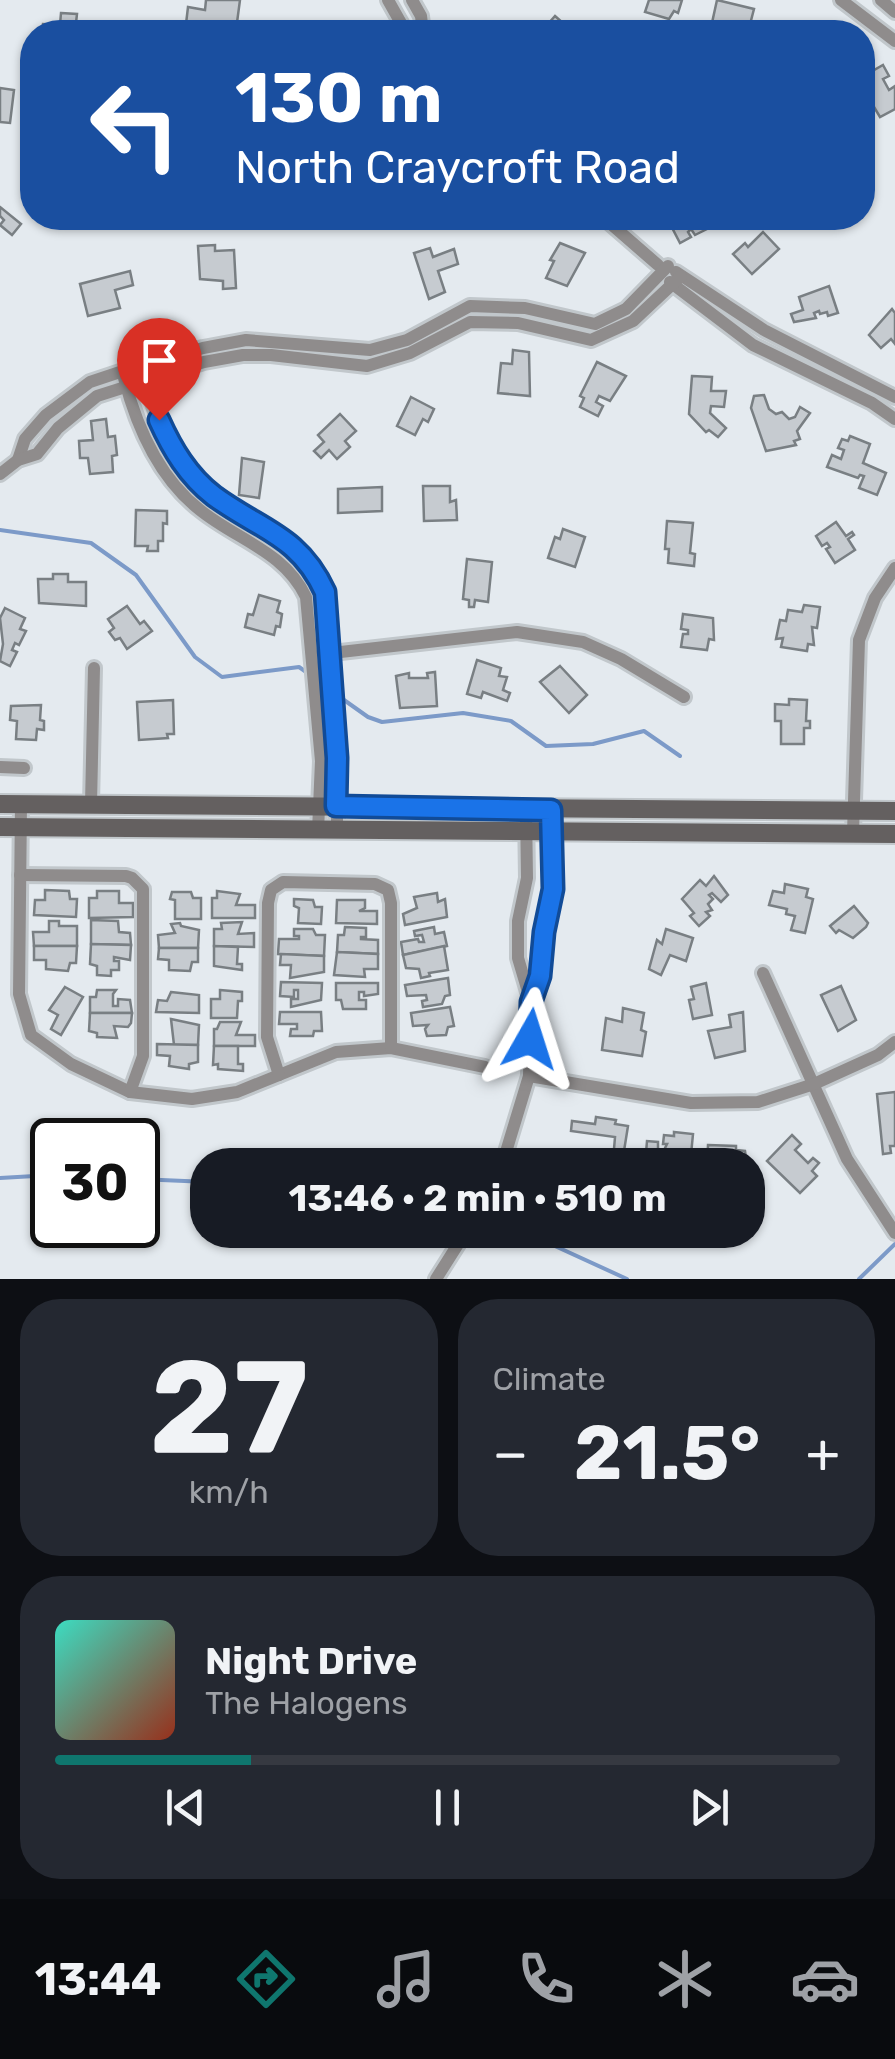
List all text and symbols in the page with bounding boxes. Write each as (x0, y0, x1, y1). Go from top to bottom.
text: 130 m (235, 57, 443, 140)
icon: left (70, 60, 200, 190)
text: North Craycroft Road (235, 141, 680, 194)
pin (117, 318, 202, 421)
icon: arrive (132, 333, 187, 388)
position arrow (478, 987, 582, 1091)
speed limit sign: 30 (30, 1118, 160, 1248)
text: 13:46 · 2 min · 510 m (289, 1175, 666, 1221)
text: 27 (149, 1330, 308, 1485)
text: Climate (493, 1360, 606, 1398)
text: 21.5° (574, 1409, 760, 1498)
text: − (493, 1421, 528, 1486)
text: + (806, 1421, 840, 1486)
text: km/h (189, 1473, 269, 1511)
text: Night Drive (205, 1638, 417, 1684)
text: The Halogens (205, 1684, 408, 1722)
icon: previous (158, 1780, 213, 1835)
icon: pause (420, 1780, 475, 1835)
icon: next (682, 1780, 737, 1835)
icon: directions (231, 1944, 301, 2014)
icon: music (371, 1944, 441, 2014)
icon: phone (511, 1944, 581, 2014)
icon: climate (650, 1944, 720, 2014)
icon: car (790, 1944, 860, 2014)
text: 13:44 (35, 1953, 162, 2006)

